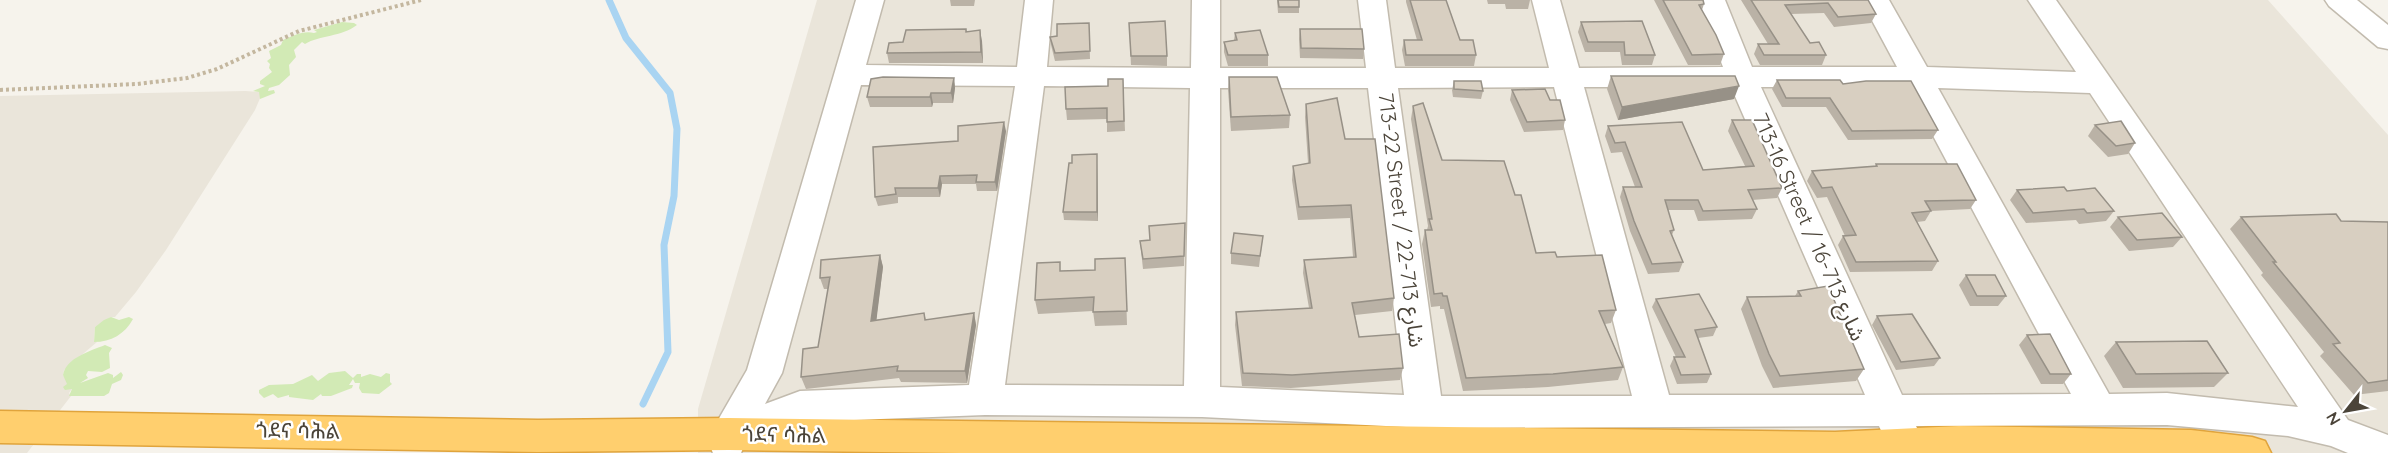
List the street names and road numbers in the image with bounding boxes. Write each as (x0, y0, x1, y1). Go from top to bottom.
street label: 713-22 Street / شارع 713-22 (1370, 91, 1431, 349)
street label: 713-16 Street / شارع 713-16 (1745, 109, 1872, 346)
street label: ጎደና ሳሕል (256, 416, 340, 444)
street label: ጎደና ሳሕል (742, 420, 826, 448)

